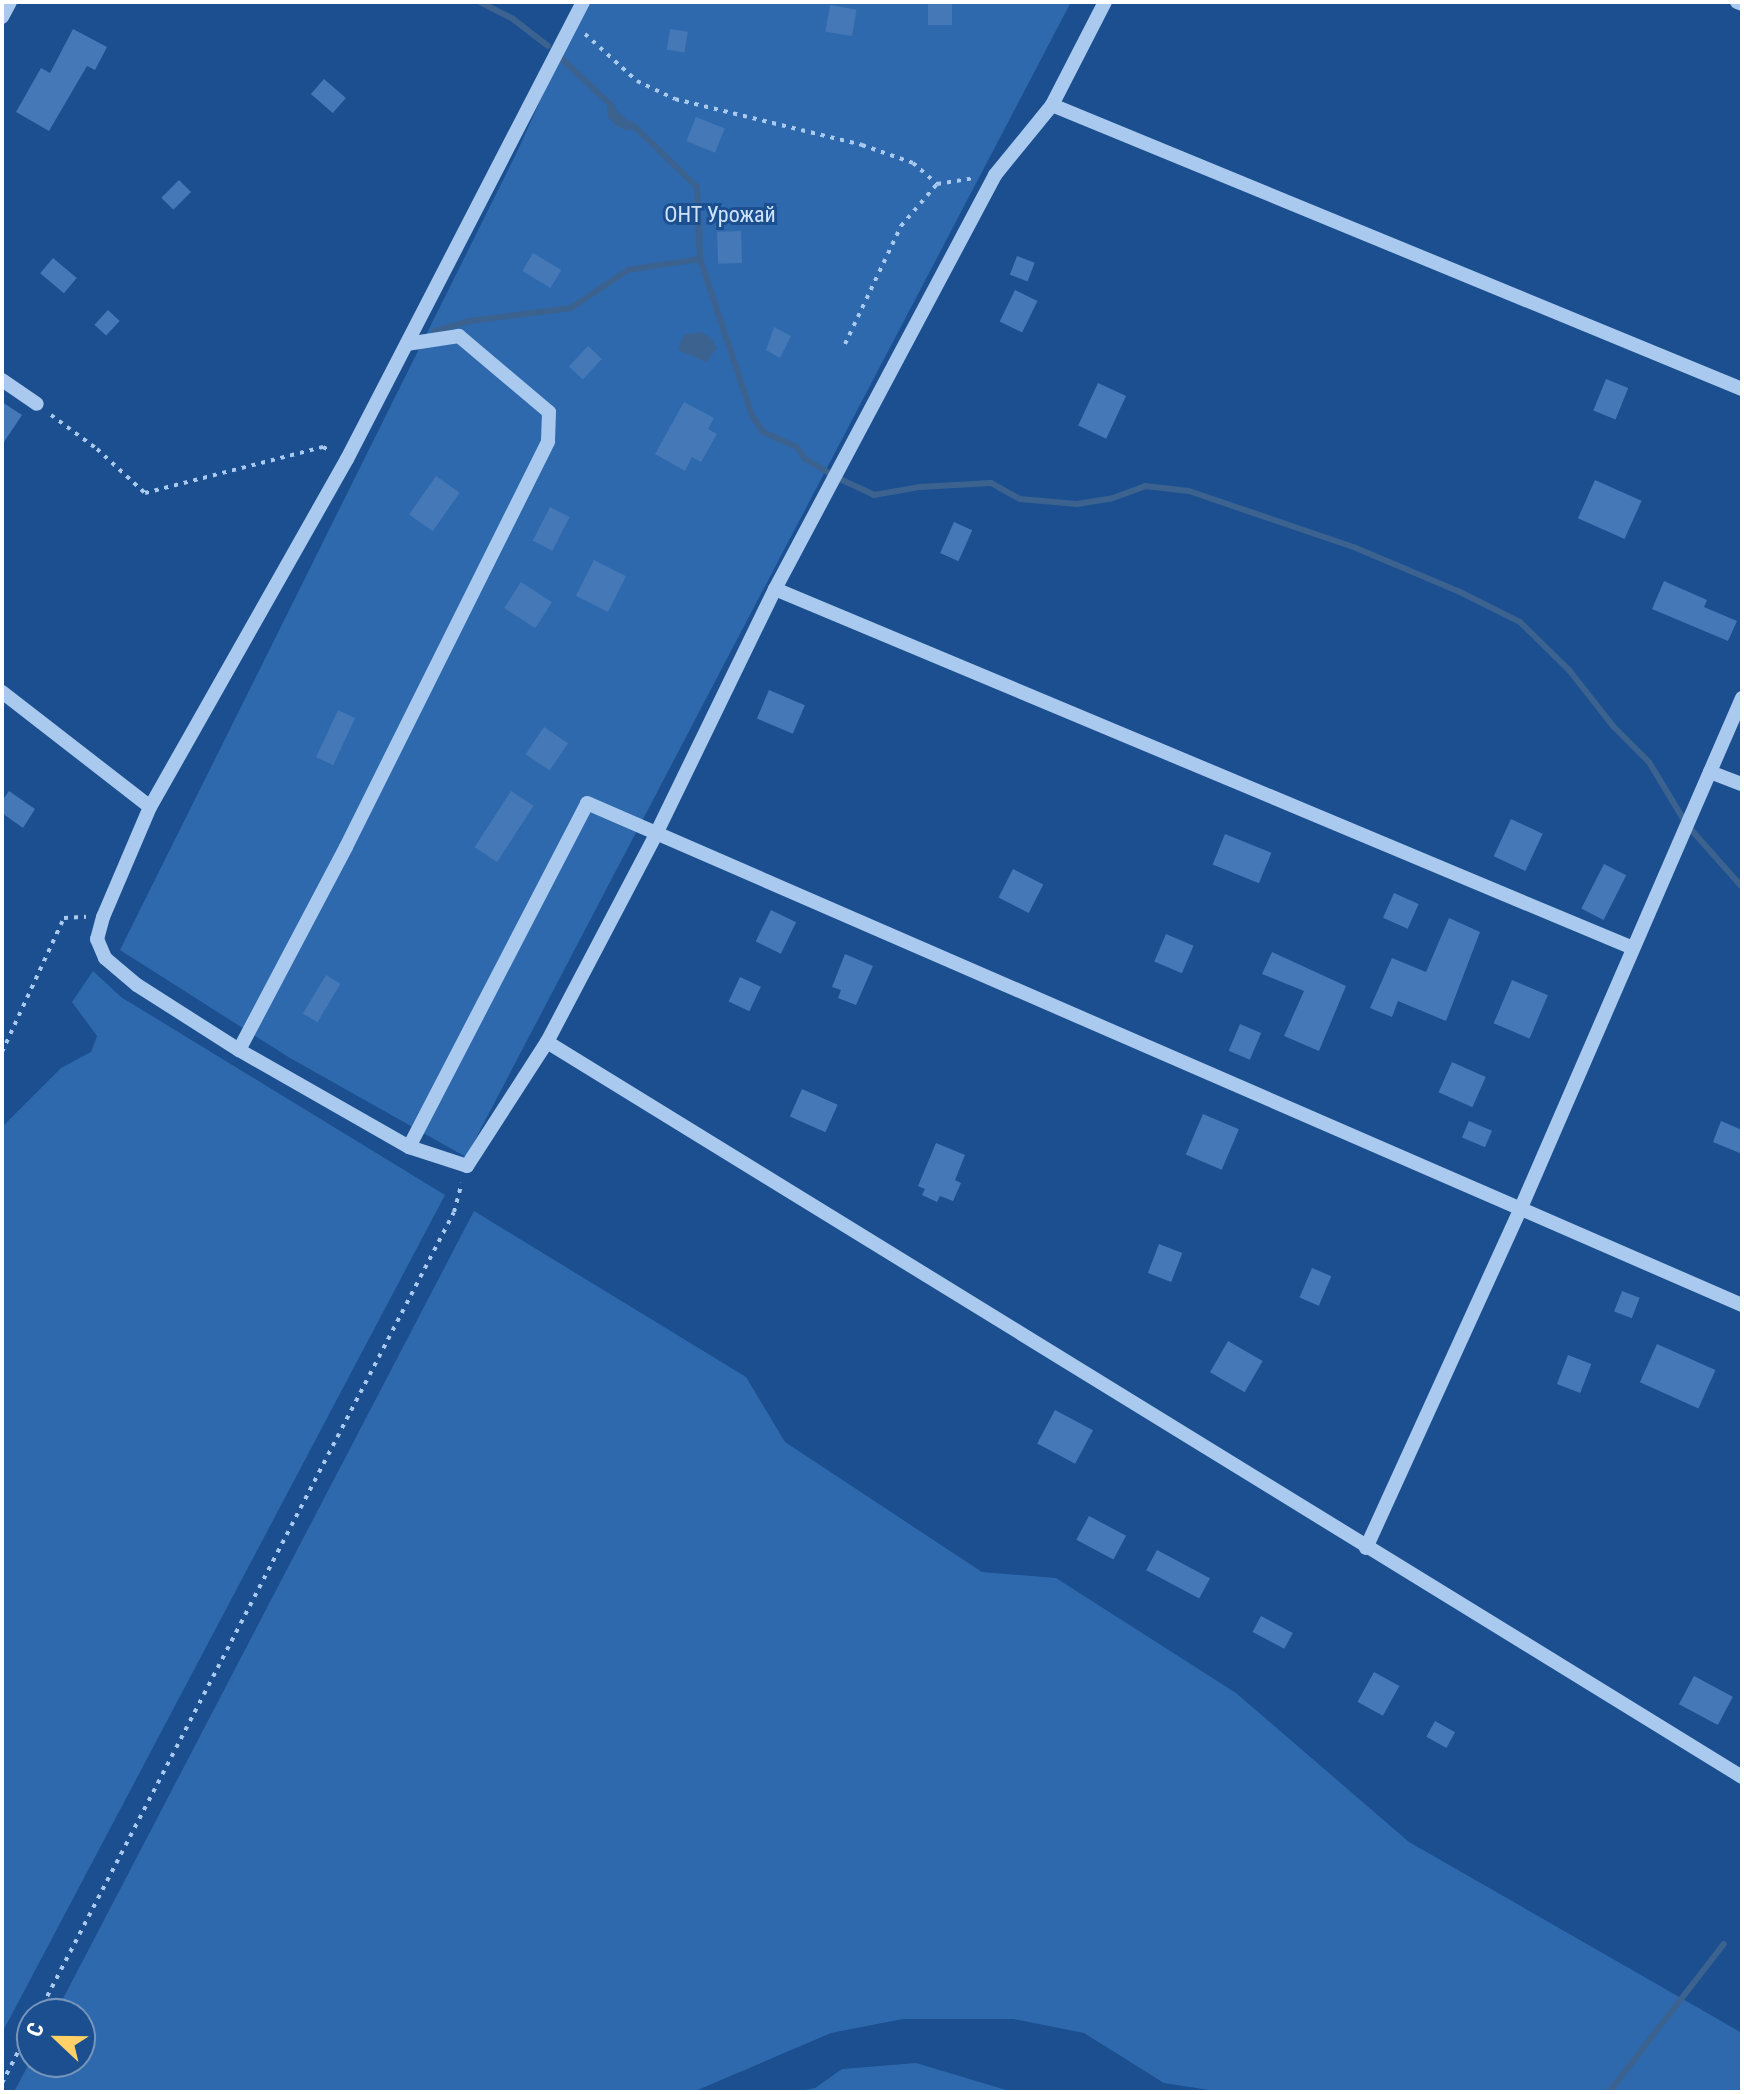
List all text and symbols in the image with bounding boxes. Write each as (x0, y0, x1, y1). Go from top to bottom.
park label: ОНТ Урожай (664, 202, 776, 228)
north arrow (16, 1998, 96, 2078)
text: С (21, 2019, 49, 2040)

